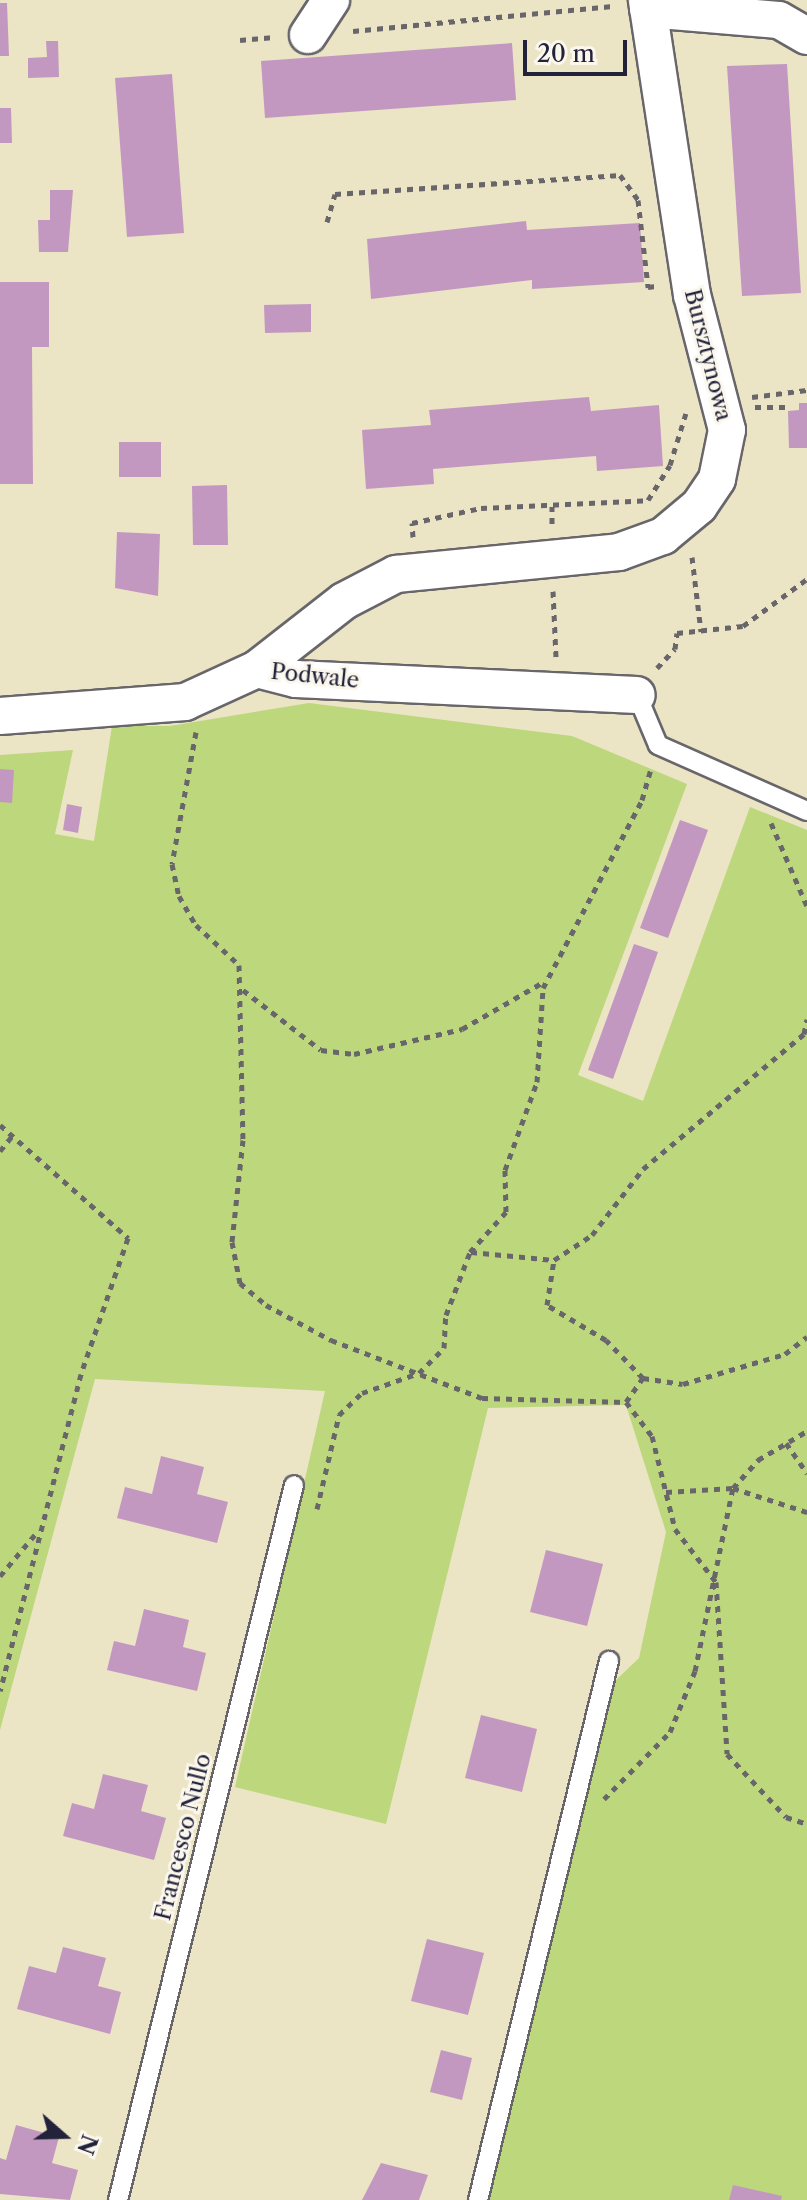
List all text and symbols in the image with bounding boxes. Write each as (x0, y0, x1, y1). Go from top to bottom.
scale bar (527, 24, 631, 74)
text: 20 m (537, 39, 595, 68)
street label: Bursztynowa (679, 286, 737, 424)
street label: Podwale (270, 658, 360, 694)
street label: Francesco Nullo (150, 1751, 216, 1923)
north arrow (24, 2096, 104, 2176)
text: N (71, 2131, 103, 2158)

